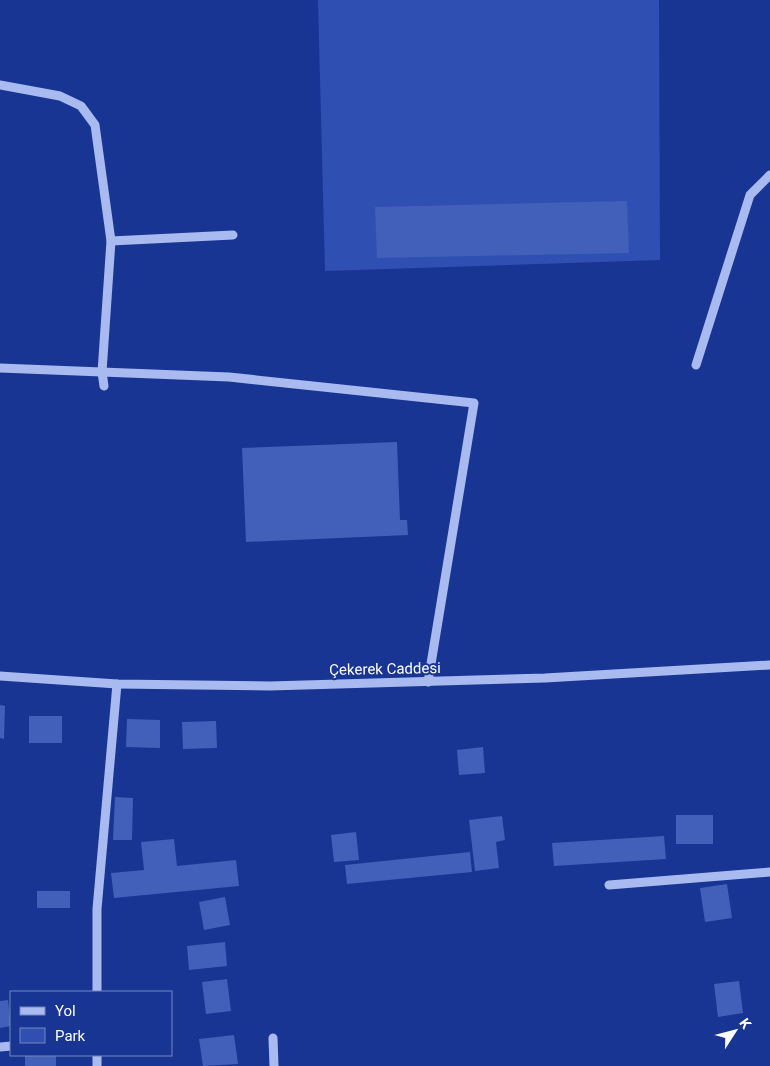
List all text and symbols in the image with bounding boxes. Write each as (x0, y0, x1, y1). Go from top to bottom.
street label: Çekerek Caddesi (329, 659, 441, 679)
legend (10, 991, 172, 1056)
text: Yol (55, 1002, 76, 1020)
north arrow (710, 1006, 760, 1056)
text: K (736, 1015, 755, 1032)
text: Park (55, 1027, 86, 1045)

